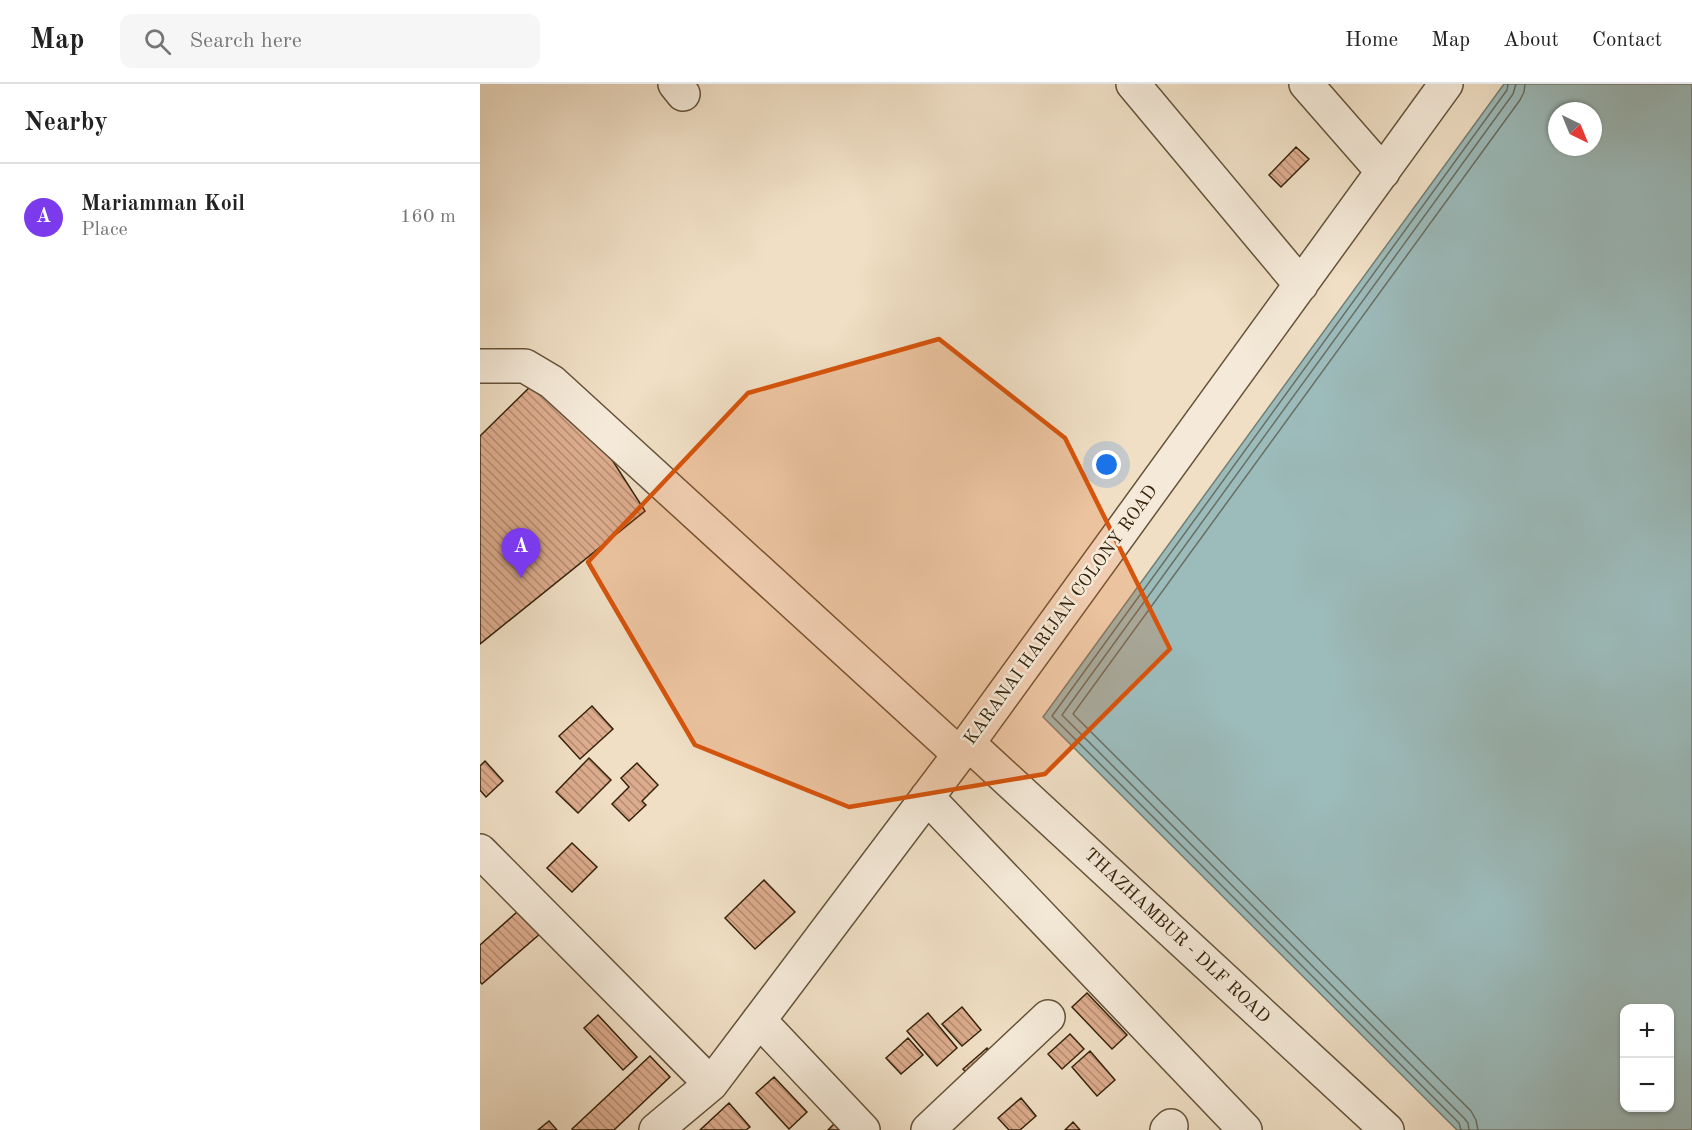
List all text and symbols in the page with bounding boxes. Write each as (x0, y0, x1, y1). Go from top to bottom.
search box (120, 14, 540, 68)
icon: search (141, 25, 174, 58)
text: Map (30, 27, 84, 55)
text: Search here (189, 30, 302, 52)
text: Home (1345, 30, 1398, 51)
text: Map (1431, 30, 1470, 51)
text: About (1503, 30, 1559, 51)
text: Contact (1592, 30, 1662, 51)
north arrow (1548, 102, 1602, 156)
text: Nearby (24, 110, 108, 136)
text: Mariamman Koil (81, 193, 245, 215)
text: A (36, 207, 51, 227)
text: 160 m (400, 207, 456, 227)
text: Place (81, 220, 128, 240)
your location (1092, 450, 1121, 479)
street label: KARANAI HARIJAN COLONY ROAD (961, 482, 1161, 748)
pin: A (502, 528, 540, 578)
street label: THAZHAMBUR - DLF ROAD (1081, 845, 1273, 1027)
map controls (1620, 1004, 1674, 1112)
button: + (1620, 1004, 1674, 1058)
button: − (1620, 1058, 1674, 1112)

